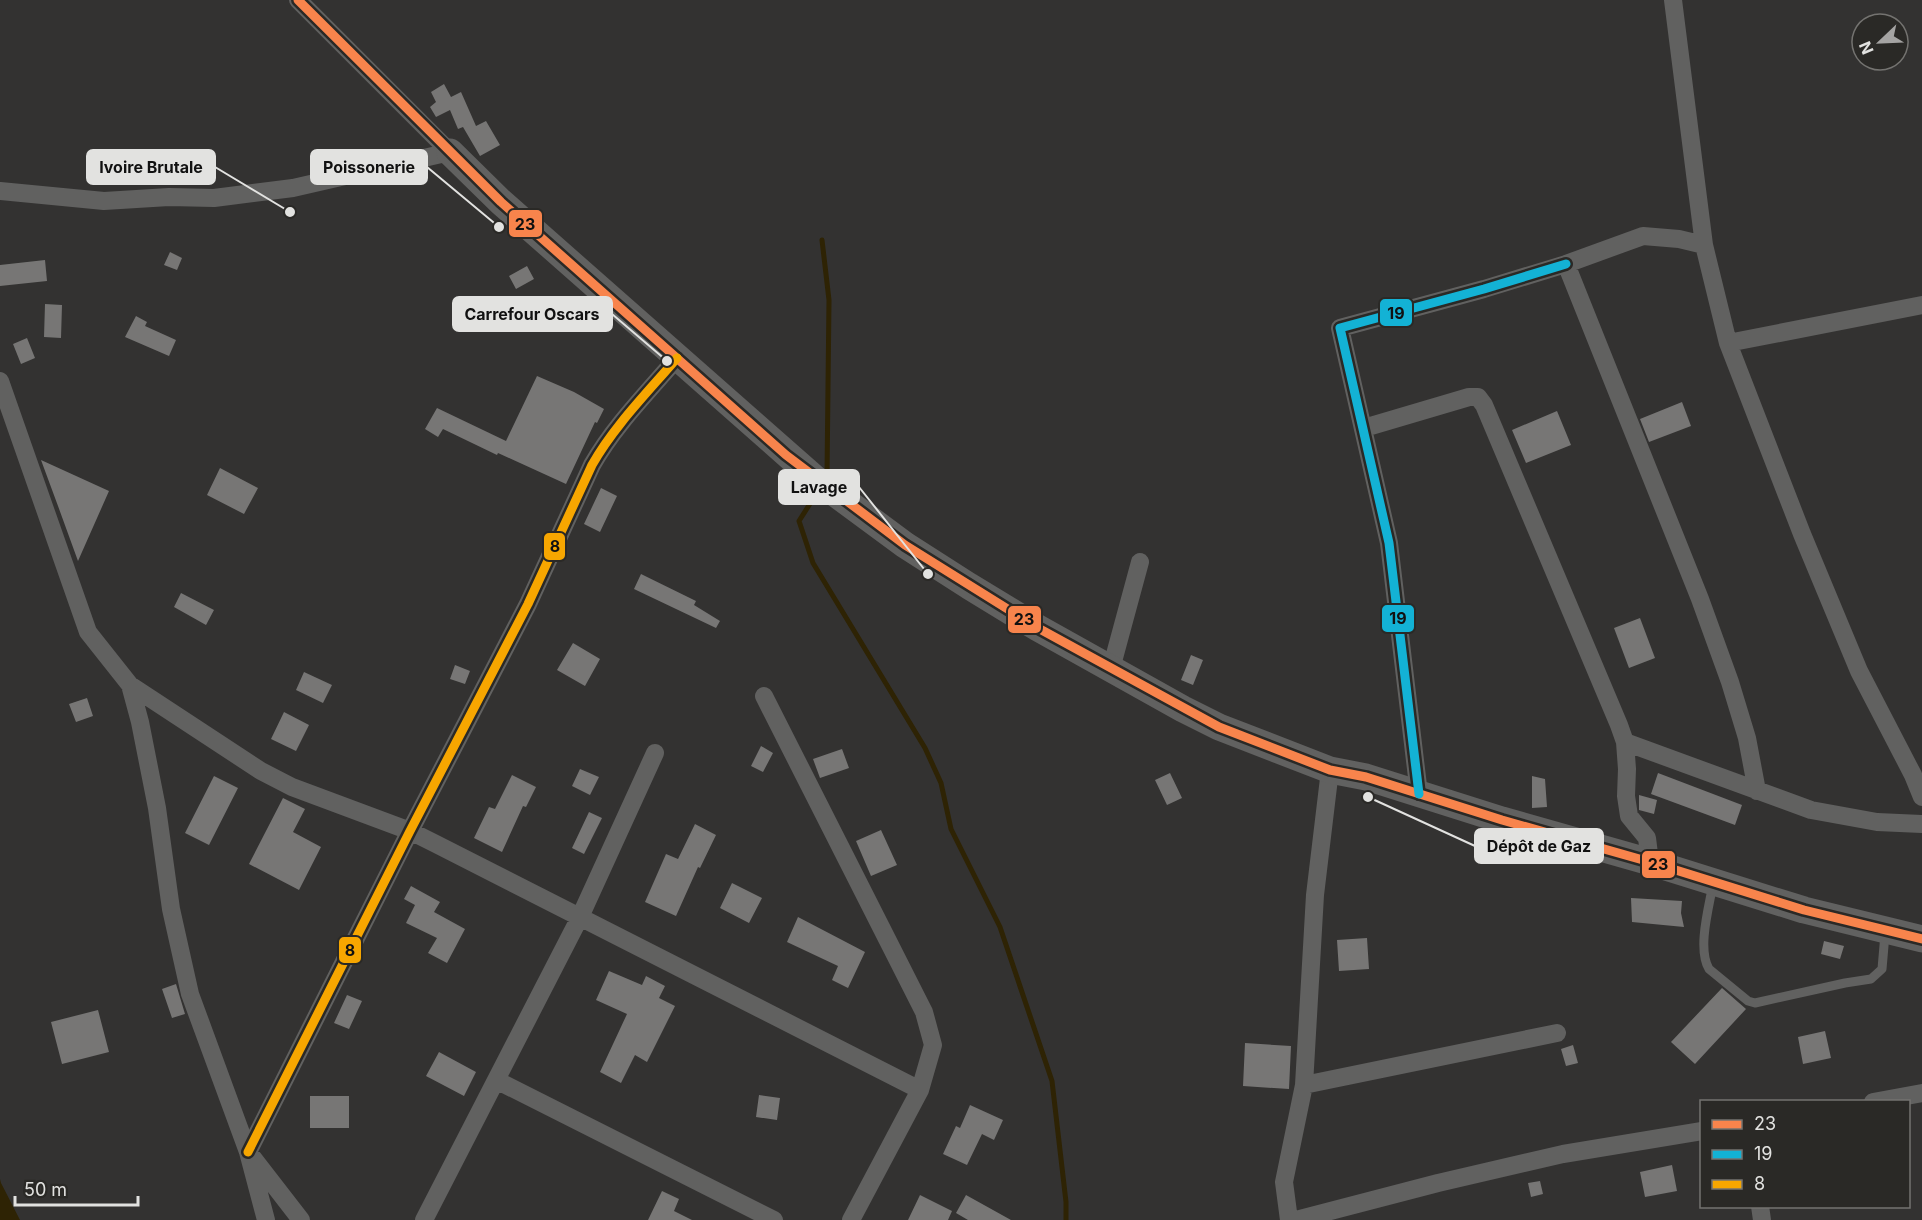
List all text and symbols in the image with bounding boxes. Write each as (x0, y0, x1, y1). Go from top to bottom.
north arrow (1850, 12, 1910, 72)
text: N (1855, 38, 1878, 57)
callout: Ivoire Brutale (87, 150, 215, 184)
callout: Poissonerie (311, 150, 427, 184)
text: Ivoire Brutale (99, 157, 203, 177)
text: Poissonerie (323, 157, 415, 177)
line badge: 23 (508, 209, 543, 238)
text: 23 (515, 214, 535, 234)
callout: Carrefour Oscars (453, 297, 612, 331)
line badge: 19 (1379, 298, 1413, 327)
text: 19 (1387, 303, 1405, 323)
text: Carrefour Oscars (464, 304, 600, 324)
callout: Lavage (779, 470, 859, 504)
text: Lavage (791, 477, 847, 497)
line badge: 8 (543, 532, 566, 561)
text: 8 (550, 536, 560, 556)
line badge: 19 (1381, 604, 1415, 633)
line badge: 23 (1007, 605, 1042, 634)
text: 19 (1389, 608, 1407, 628)
text: 23 (1014, 609, 1034, 629)
callout: Dépôt de Gaz (1475, 829, 1603, 863)
text: Dépôt de Gaz (1487, 836, 1591, 856)
line badge: 23 (1641, 850, 1676, 879)
text: 23 (1648, 854, 1668, 874)
line badge: 8 (338, 936, 362, 964)
text: 8 (345, 940, 355, 960)
legend (1700, 1100, 1910, 1208)
text: 23 (1754, 1113, 1776, 1134)
text: 19 (1754, 1143, 1772, 1164)
scale bar (15, 1169, 138, 1207)
text: 8 (1754, 1173, 1765, 1194)
text: 50 m (24, 1179, 67, 1200)

